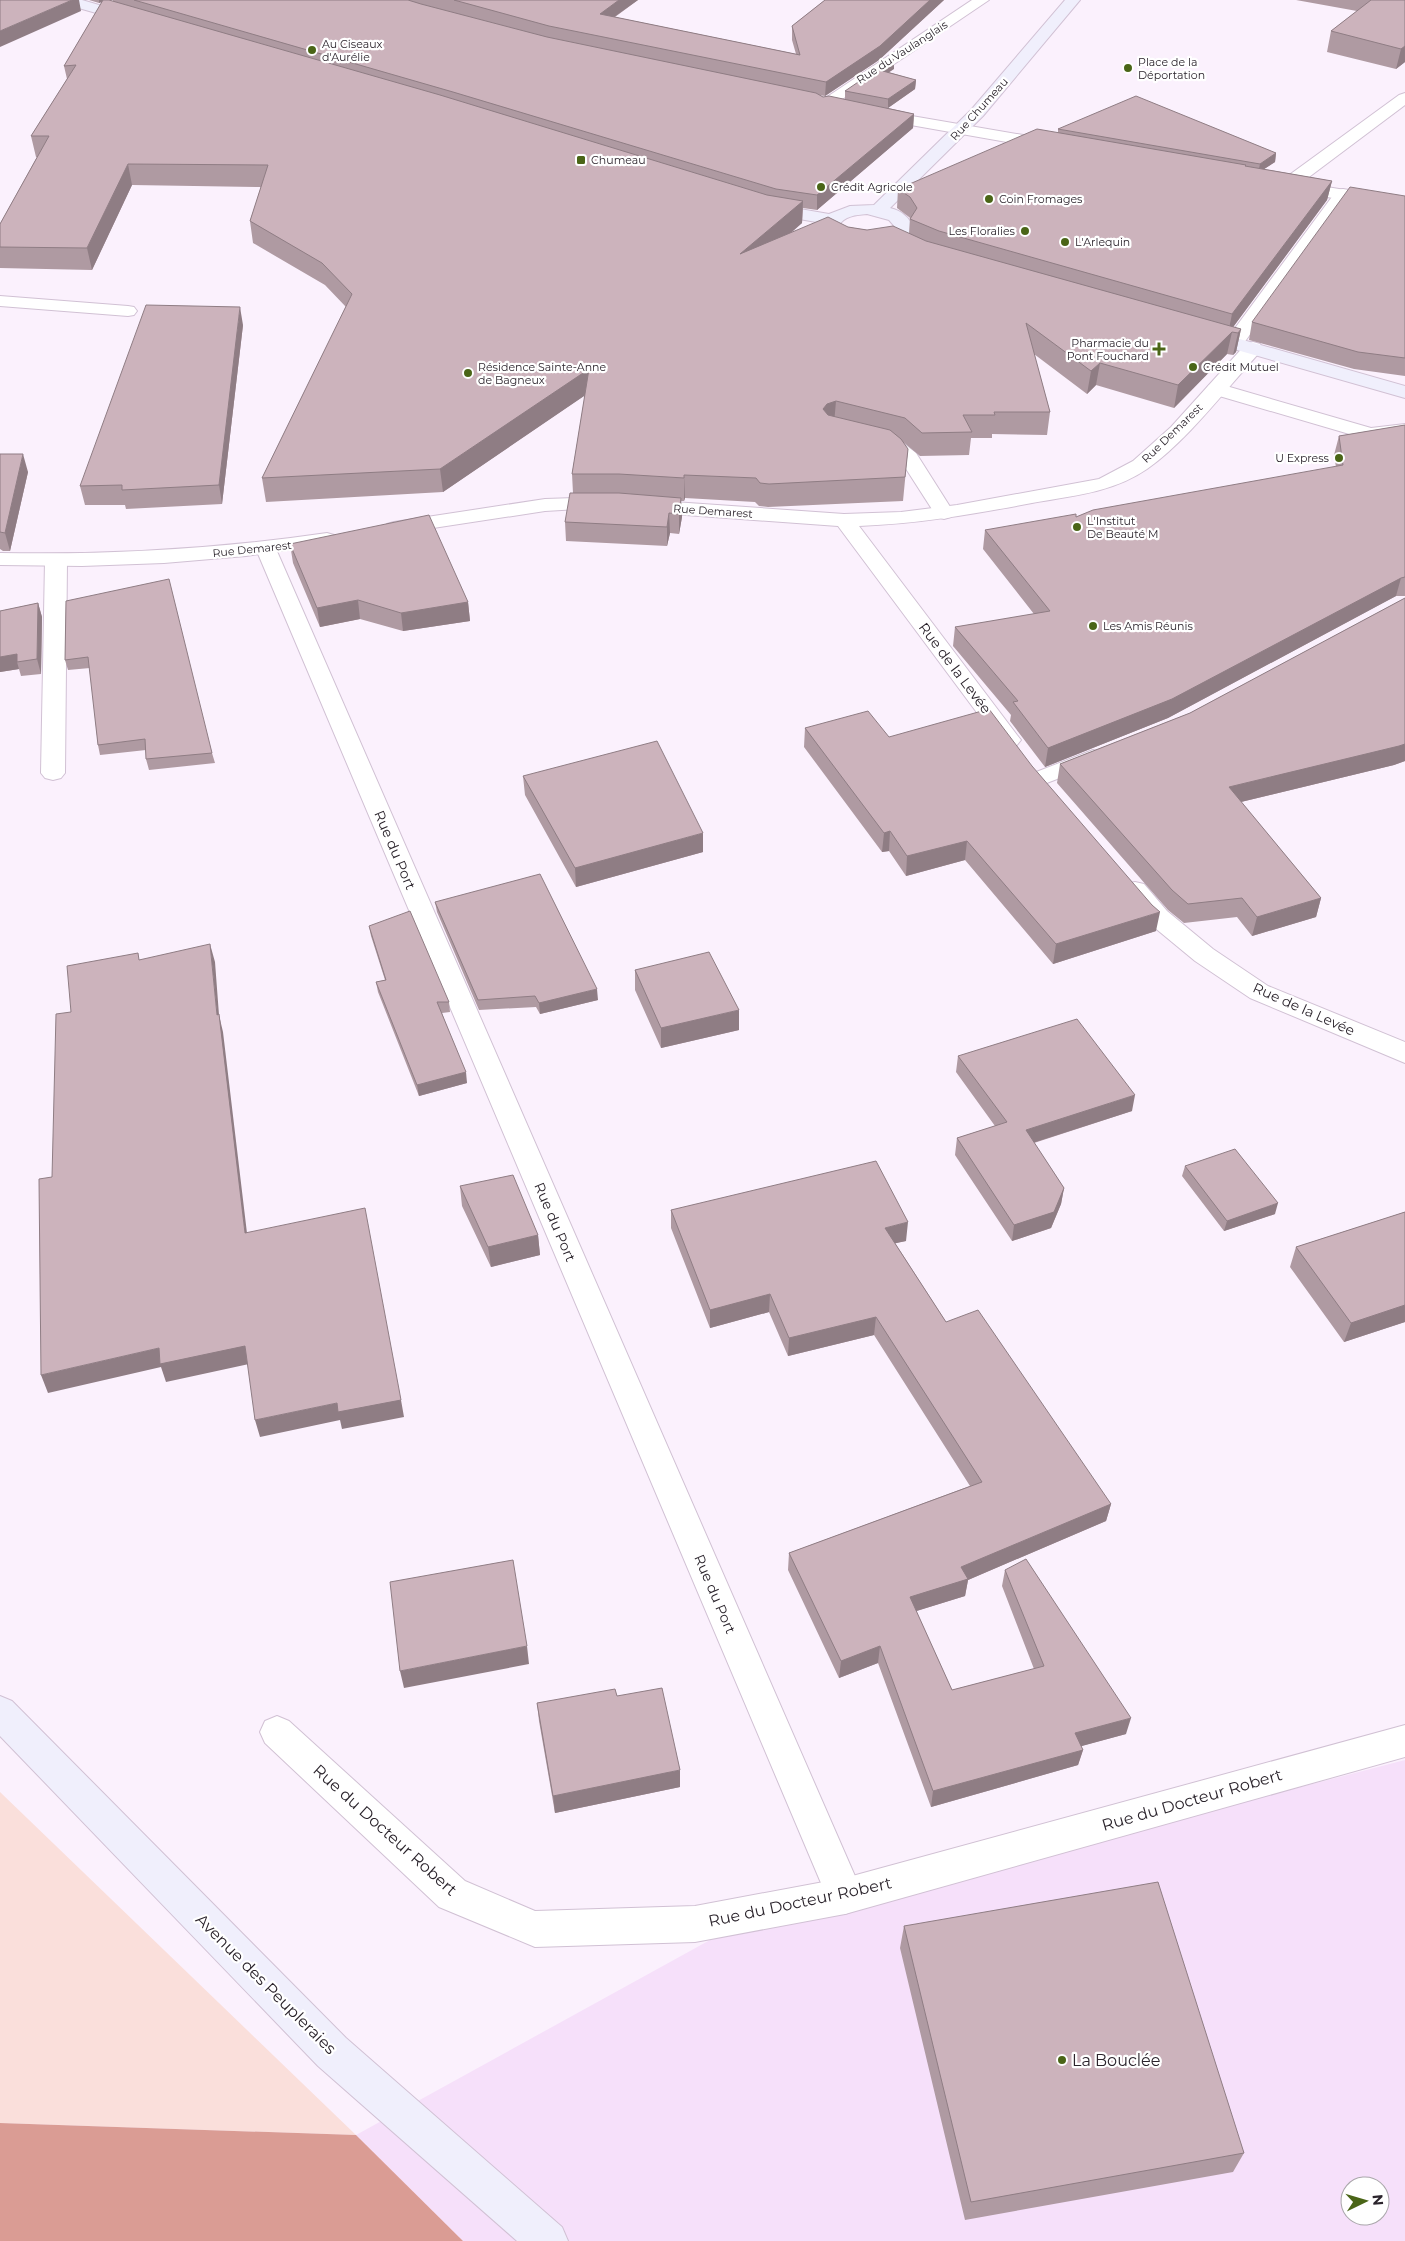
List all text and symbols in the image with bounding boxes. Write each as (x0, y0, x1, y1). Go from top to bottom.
street label: Rue du Vaulanglais (854, 17, 951, 87)
place label: Au Ciseaux d'Aurélie (322, 37, 383, 64)
marker: Au Ciseaux d'Aurélie (306, 44, 318, 56)
place label: Place de la Déportation (1138, 55, 1205, 82)
marker: Place de la Déportation (1122, 62, 1134, 74)
street label: Rue Chumeau (947, 75, 1011, 143)
place label: Chumeau (591, 153, 646, 167)
marker: Chumeau (575, 154, 587, 166)
place label: Crédit Agricole (831, 180, 913, 194)
marker: Crédit Agricole (815, 181, 827, 193)
place label: Coin Fromages (999, 192, 1083, 206)
marker: Coin Fromages (983, 193, 995, 205)
place label: Les Floralies (949, 224, 1016, 238)
marker: Les Floralies (1019, 225, 1031, 237)
place label: L'Arlequin (1075, 235, 1130, 249)
marker: L'Arlequin (1059, 236, 1071, 248)
place label: Pharmacie du Pont Fouchard (1067, 336, 1149, 363)
marker: Pharmacie du Pont Fouchard (1153, 343, 1165, 355)
place label: Résidence Sainte-Anne de Bagneux (478, 360, 607, 387)
place label: Crédit Mutuel (1203, 360, 1279, 374)
marker: Crédit Mutuel (1187, 361, 1199, 373)
marker: Résidence Sainte-Anne de Bagneux (462, 367, 474, 379)
street label: Rue Demarest (1139, 400, 1206, 466)
place label: U Express (1275, 451, 1330, 465)
marker: U Express (1333, 452, 1345, 464)
street label: Rue Demarest (673, 501, 754, 521)
place label: L'Institut De Beauté M (1087, 514, 1159, 541)
marker: L'Institut De Beauté M (1071, 521, 1083, 533)
street label: Rue Demarest (212, 538, 293, 560)
street label: Rue de la Levée (915, 619, 995, 717)
place label: Les Amis Réunis (1103, 619, 1193, 633)
marker: Les Amis Réunis (1087, 620, 1099, 632)
street label: Rue du Port (370, 808, 420, 893)
street label: Rue de la Levée (1250, 978, 1358, 1040)
street label: Rue du Port (530, 1180, 580, 1265)
street label: Rue du Port (690, 1552, 740, 1637)
street label: Rue du Docteur Robert (309, 1760, 461, 1900)
street label: Rue du Docteur Robert (1100, 1765, 1285, 1835)
street label: Rue du Docteur Robert (707, 1873, 894, 1931)
street label: Avenue des Peupleraies (192, 1910, 340, 2058)
place label: La Bouclée (1072, 2051, 1160, 2070)
marker: La Bouclée (1056, 2054, 1068, 2066)
north arrow (1340, 2176, 1390, 2226)
text: N (1368, 2193, 1387, 2206)

